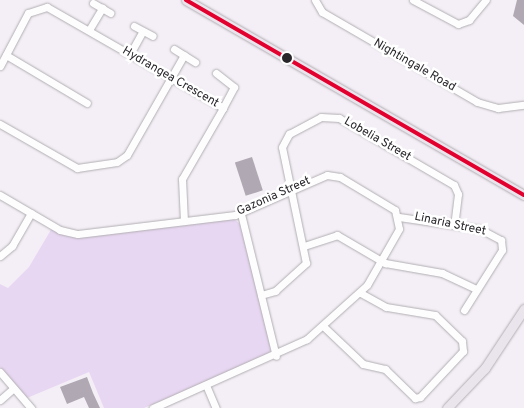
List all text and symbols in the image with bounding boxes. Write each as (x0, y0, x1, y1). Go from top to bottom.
street label: Nightingale Road (370, 37, 458, 95)
street label: Hydrangea Crescent (119, 44, 221, 112)
unlabelled marker (282, 53, 292, 63)
street label: Lobelia Street (341, 115, 413, 165)
street label: Gazonia Street (235, 174, 313, 220)
street label: Linaria Street (413, 210, 487, 240)

